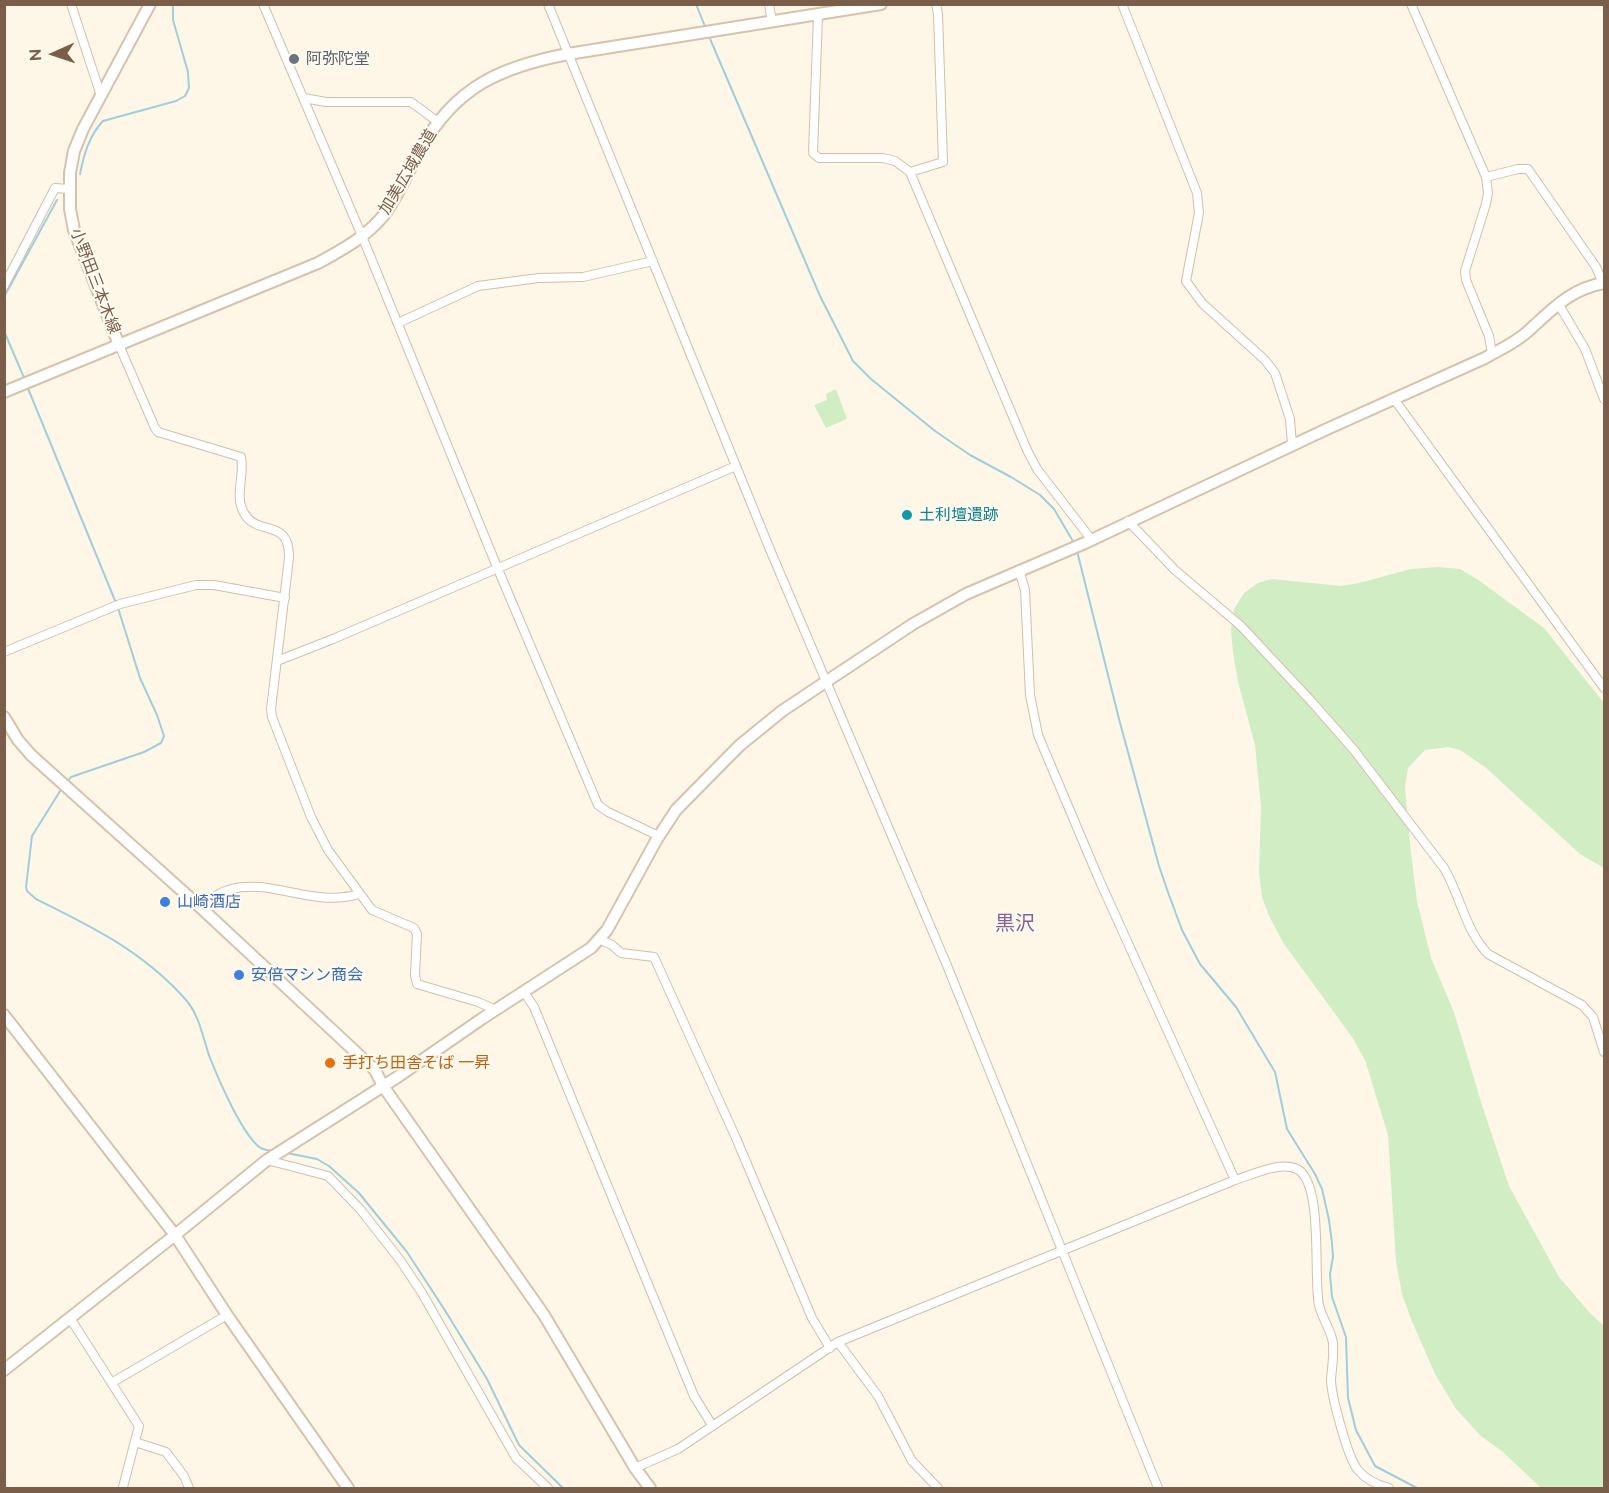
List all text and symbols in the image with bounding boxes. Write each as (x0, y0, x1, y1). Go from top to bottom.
north arrow (24, 24, 84, 84)
text: N (26, 48, 45, 62)
place label: 阿弥陀堂 (306, 49, 370, 69)
marker: 阿弥陀堂 (287, 52, 301, 66)
street label: 加美広域農道 (375, 126, 441, 218)
street label: 小野田三本木線 (66, 225, 124, 337)
place label: 土利壇遺跡 (919, 505, 999, 525)
marker: 土利壇遺跡 (900, 508, 914, 522)
place label: 山崎酒店 (177, 892, 241, 912)
marker: 山崎酒店 (158, 895, 172, 909)
district label: 黒沢 (995, 912, 1035, 936)
place label: 安倍マシン商会 (251, 965, 363, 985)
marker: 安倍マシン商会 (232, 968, 246, 982)
place label: 手打ち田舎そば 一昇 (342, 1053, 490, 1073)
marker: 手打ち田舎そば 一昇 (323, 1056, 337, 1070)

